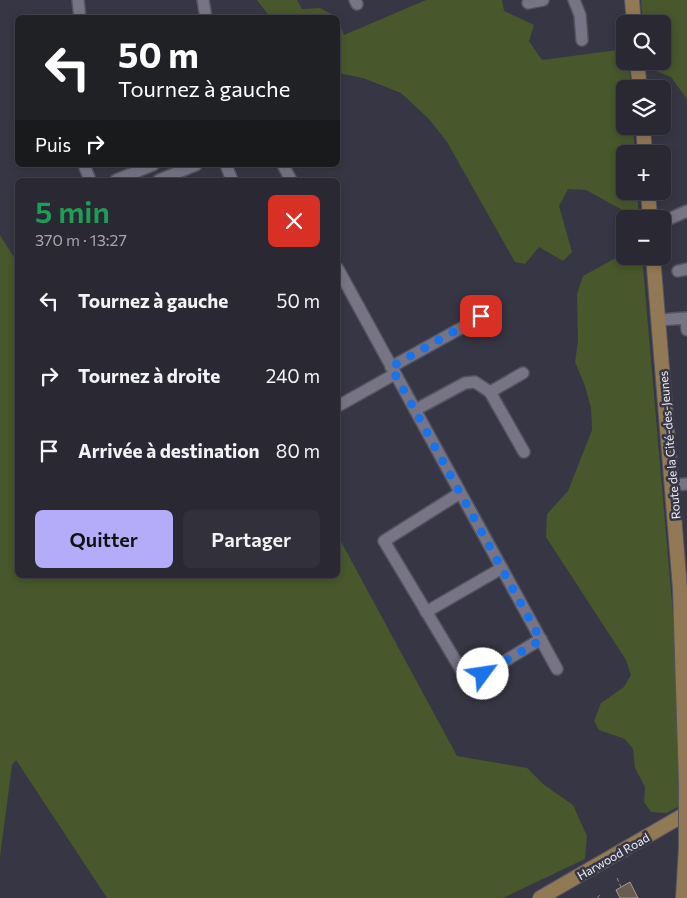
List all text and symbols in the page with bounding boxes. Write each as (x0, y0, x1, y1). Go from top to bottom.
map controls (616, 15, 671, 265)
button: search (616, 15, 671, 70)
text: 50 m (118, 32, 199, 75)
icon: left (35, 35, 100, 100)
text: Tournez à gauche (118, 75, 290, 102)
button: layers (616, 80, 671, 135)
icon: right (81, 130, 109, 158)
text: Puis (35, 133, 71, 156)
button: + (616, 145, 671, 200)
text: 5 min (35, 192, 110, 229)
button: close (268, 195, 320, 247)
button: − (616, 210, 671, 265)
text: 370 m · 13:27 (35, 230, 127, 249)
icon: left (35, 287, 63, 315)
text: Tournez à gauche (78, 289, 228, 312)
text: 50 m (276, 289, 320, 312)
pin (460, 295, 502, 337)
icon: arrive (467, 302, 495, 330)
icon: right (35, 362, 63, 390)
text: Tournez à droite (78, 364, 220, 387)
text: 240 m (266, 364, 320, 387)
street label: Route de la Cité-des-Jeunes (656, 370, 683, 520)
icon: arrive (35, 437, 63, 465)
text: Arrivée à destination (78, 439, 260, 462)
text: 80 m (276, 439, 320, 462)
button: Quitter (35, 510, 173, 568)
button: Partager (183, 510, 320, 568)
position arrow (456, 647, 508, 699)
street label: Harwood Road (574, 830, 652, 882)

